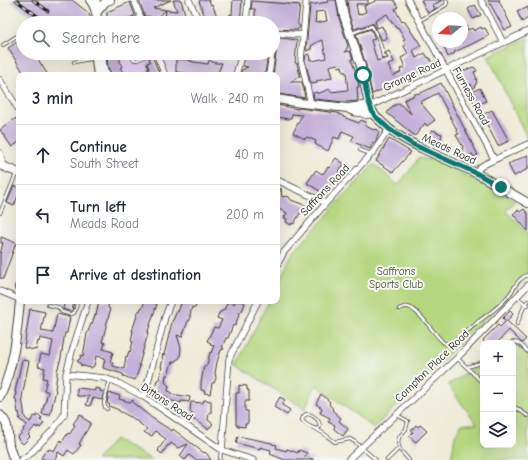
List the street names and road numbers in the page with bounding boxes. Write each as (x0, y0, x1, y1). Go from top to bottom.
street label: Grange Road (381, 56, 443, 94)
street label: Furness Road (450, 65, 492, 128)
street label: Meads Road (420, 131, 478, 167)
street label: Saffrons Road (298, 161, 352, 219)
street label: Compton Place Road (392, 327, 472, 405)
street label: Dittons Road (139, 380, 196, 424)

